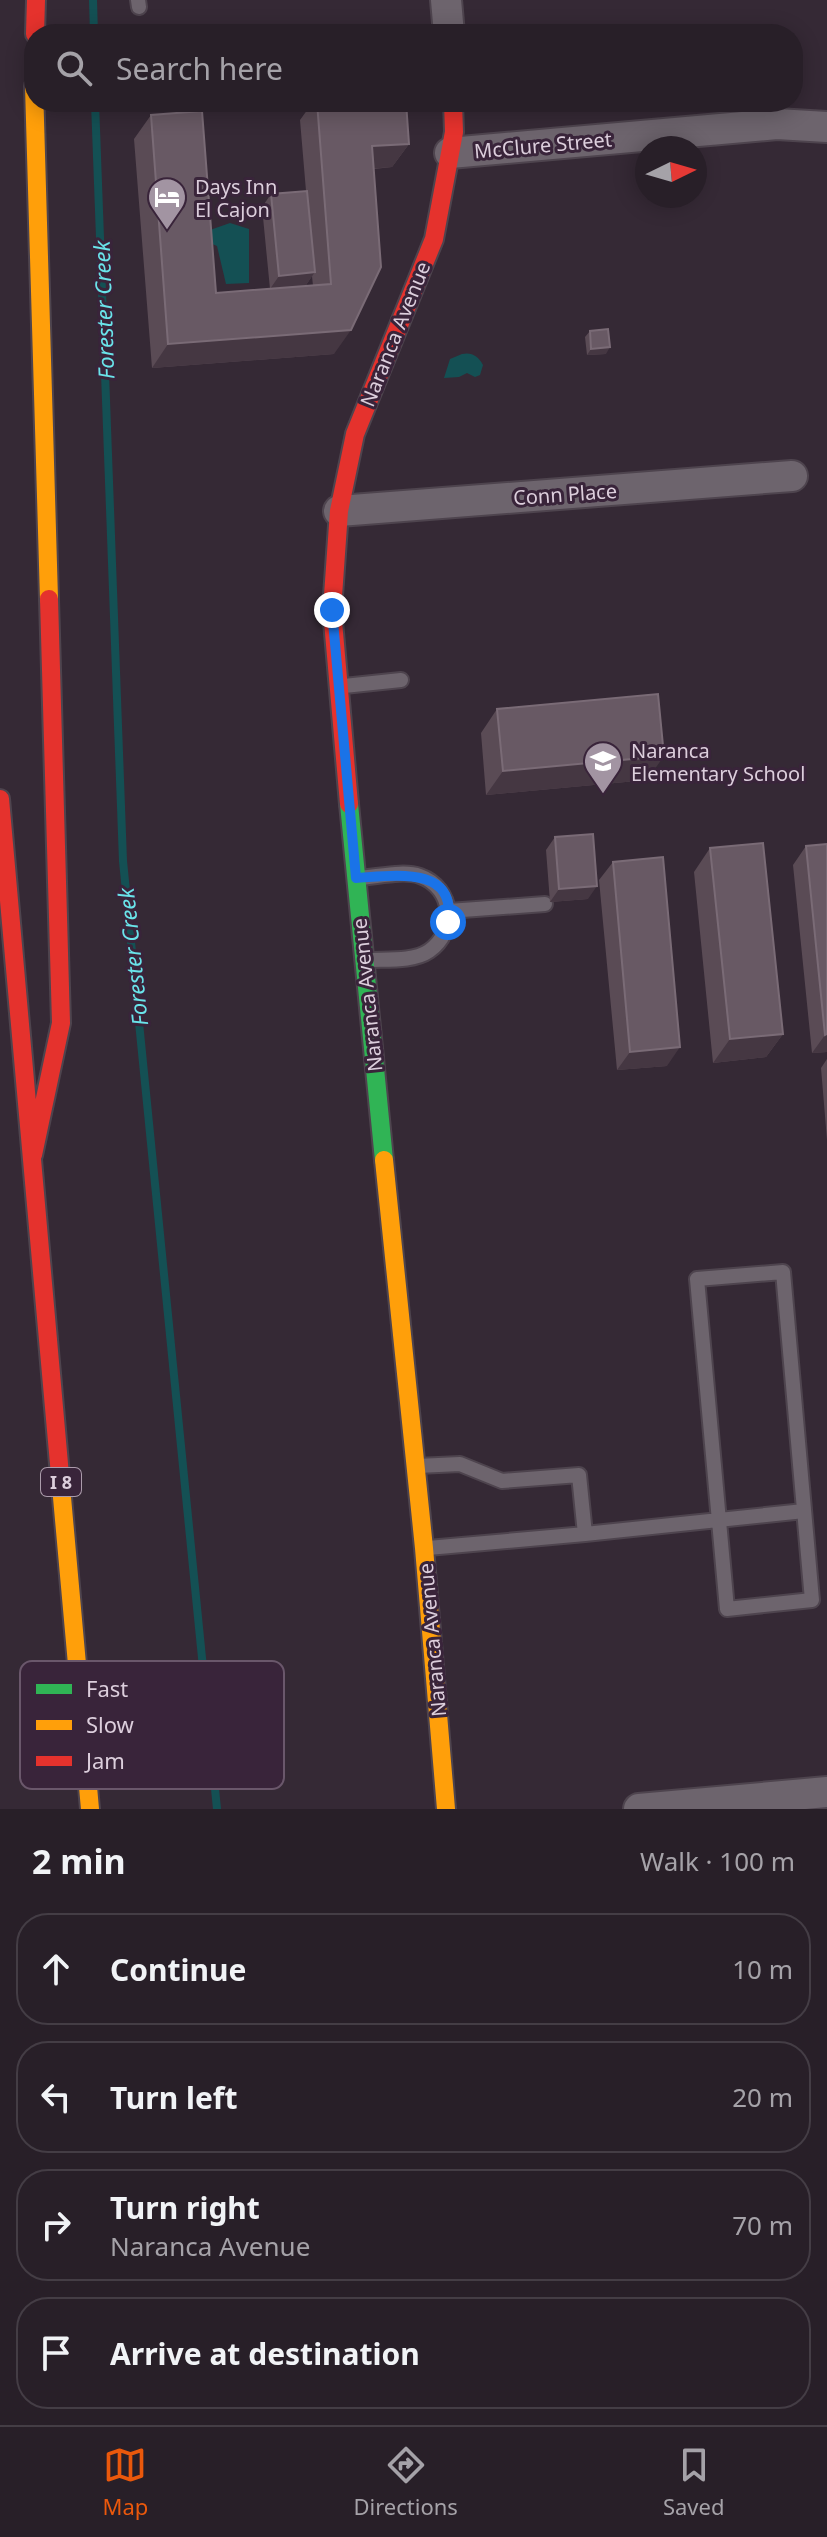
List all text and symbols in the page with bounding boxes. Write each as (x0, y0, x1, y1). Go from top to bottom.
search box (24, 24, 803, 112)
icon: search (52, 46, 96, 90)
text: Search here (116, 48, 283, 89)
street label: McClure Street (473, 126, 613, 164)
north arrow (635, 136, 707, 208)
place label: Days Inn El Cajon (195, 173, 277, 223)
hotel icon: Days Inn El Cajon (146, 176, 188, 231)
water label: Forester Creek (86, 239, 120, 380)
street label: Naranca Avenue (354, 257, 436, 411)
street label: Conn Place (512, 477, 618, 511)
route end (314, 592, 350, 628)
place label: Naranca Elementary School (631, 737, 805, 787)
school or university icon: Naranca Elementary School (582, 740, 624, 795)
water label: Forester Creek (110, 885, 154, 1027)
route start (430, 904, 466, 940)
street label: Naranca Avenue (346, 917, 388, 1073)
road number: I 8 (41, 1468, 81, 1496)
street label: Naranca Avenue (412, 1562, 452, 1718)
legend (20, 1661, 284, 1789)
text: Fast (86, 1673, 128, 1703)
text: Slow (86, 1709, 135, 1739)
text: Jam (84, 1745, 125, 1775)
text: 2 min (32, 1838, 126, 1884)
text: Walk · 100 m (640, 1843, 795, 1879)
icon: ahead (34, 1947, 78, 1991)
text: Continue (110, 1949, 246, 1990)
text: 10 m (732, 1951, 793, 1987)
icon: left (34, 2075, 78, 2119)
text: Turn left (110, 2077, 238, 2118)
text: 20 m (732, 2079, 793, 2115)
text: Turn right (110, 2187, 260, 2228)
icon: right (34, 2203, 78, 2247)
text: 70 m (732, 2207, 793, 2243)
text: Naranca Avenue (110, 2228, 310, 2264)
icon: arrive (34, 2331, 78, 2375)
text: Arrive at destination (110, 2333, 420, 2374)
tab: Map (103, 2443, 148, 2521)
tab: Directions (353, 2443, 458, 2521)
tab: Saved (663, 2443, 724, 2521)

